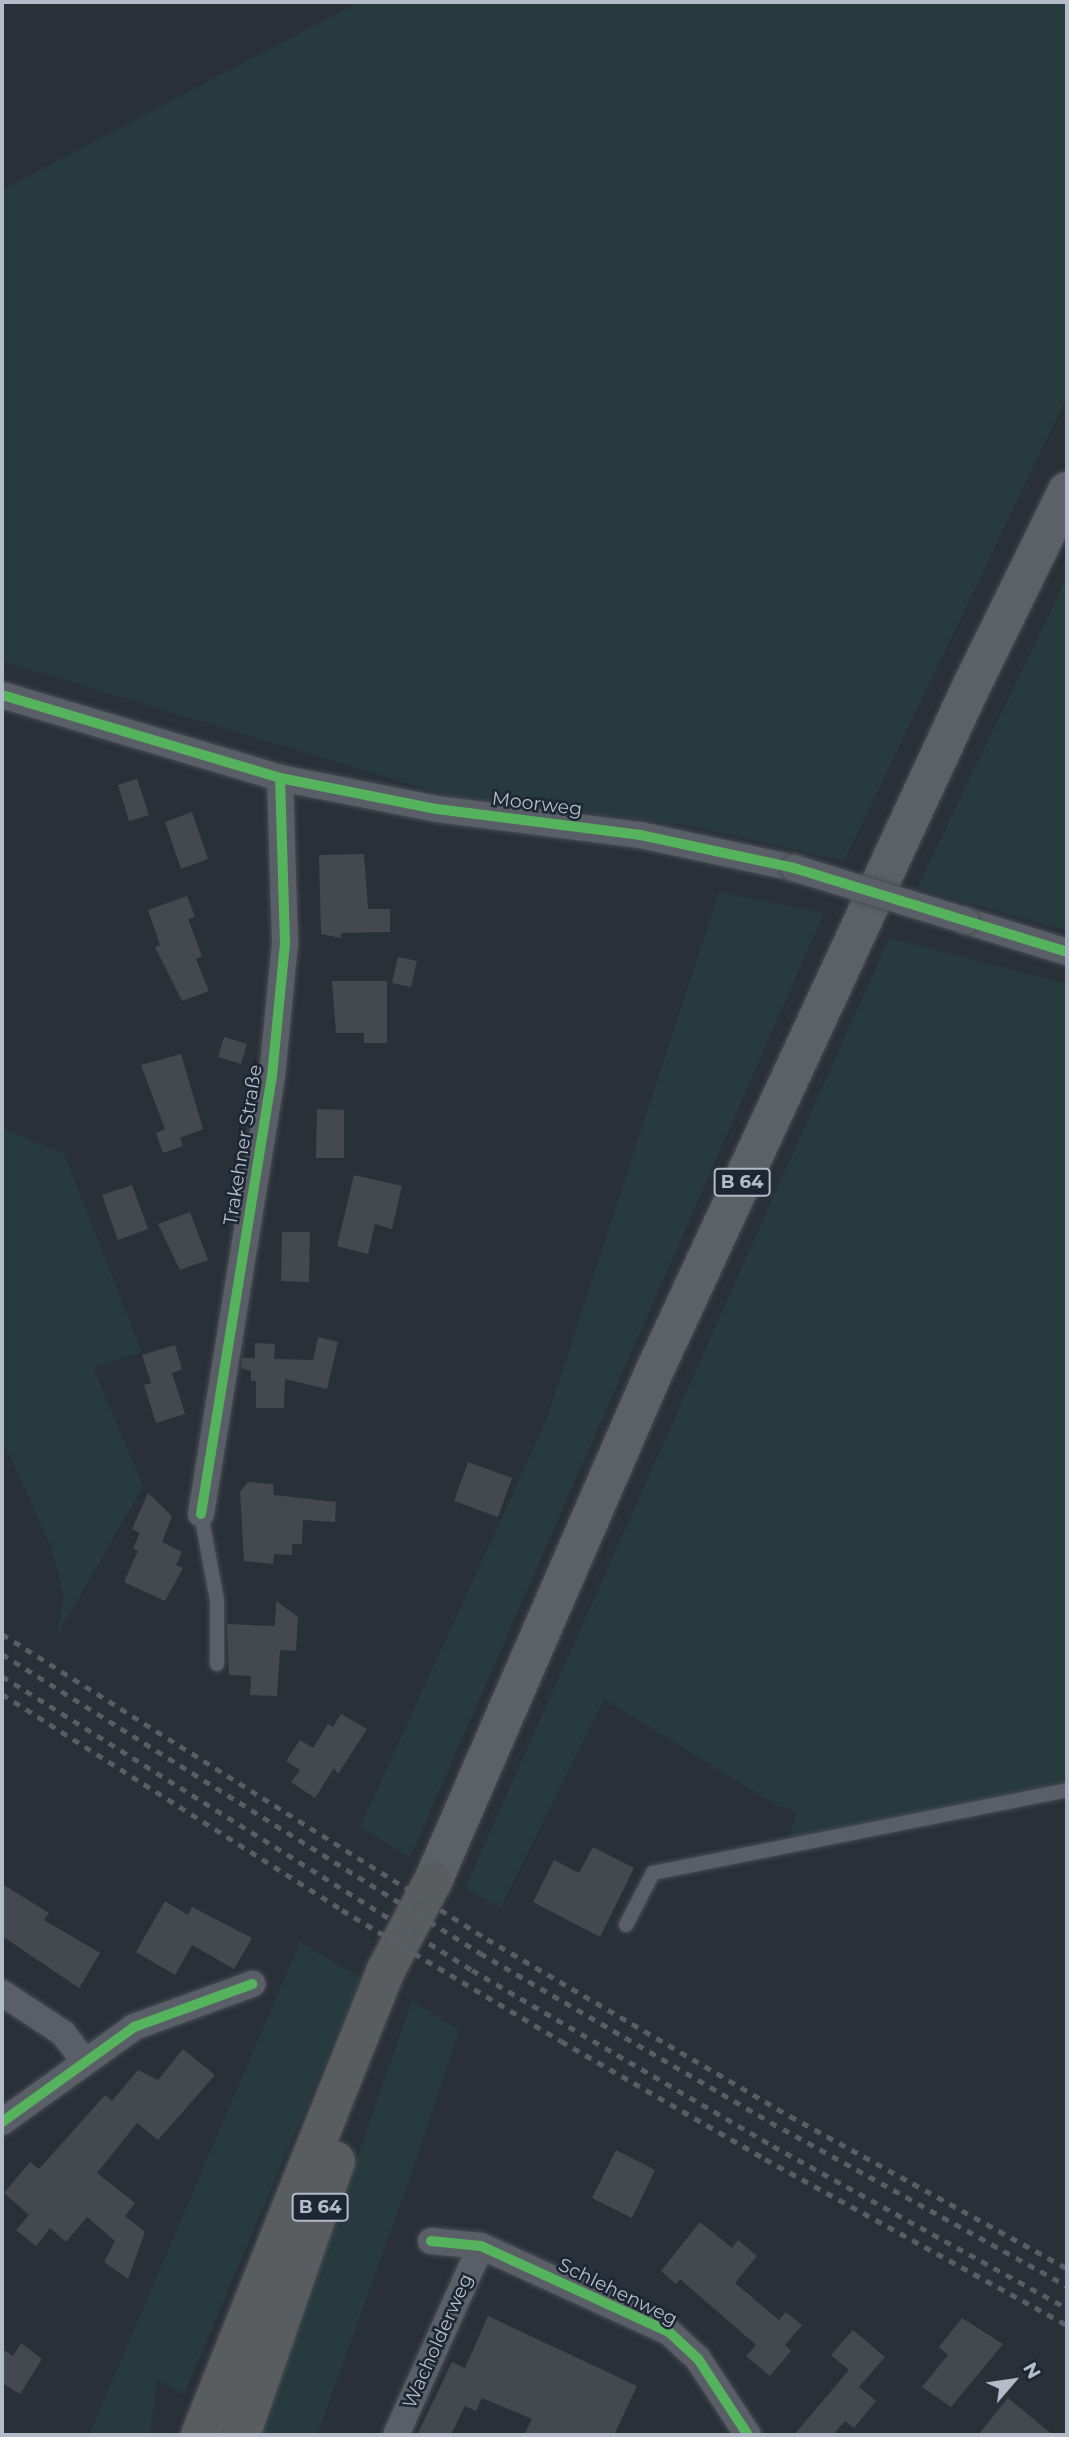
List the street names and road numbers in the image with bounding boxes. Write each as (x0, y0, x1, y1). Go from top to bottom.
street label: Moorweg (491, 787, 583, 821)
street label: Trakehner Straße (219, 1063, 267, 1227)
road number: B 64 (712, 1168, 772, 1196)
road number: B 64 (290, 2192, 350, 2222)
street label: Schlehenweg (555, 2253, 681, 2331)
street label: Wacholderweg (398, 2270, 478, 2412)

